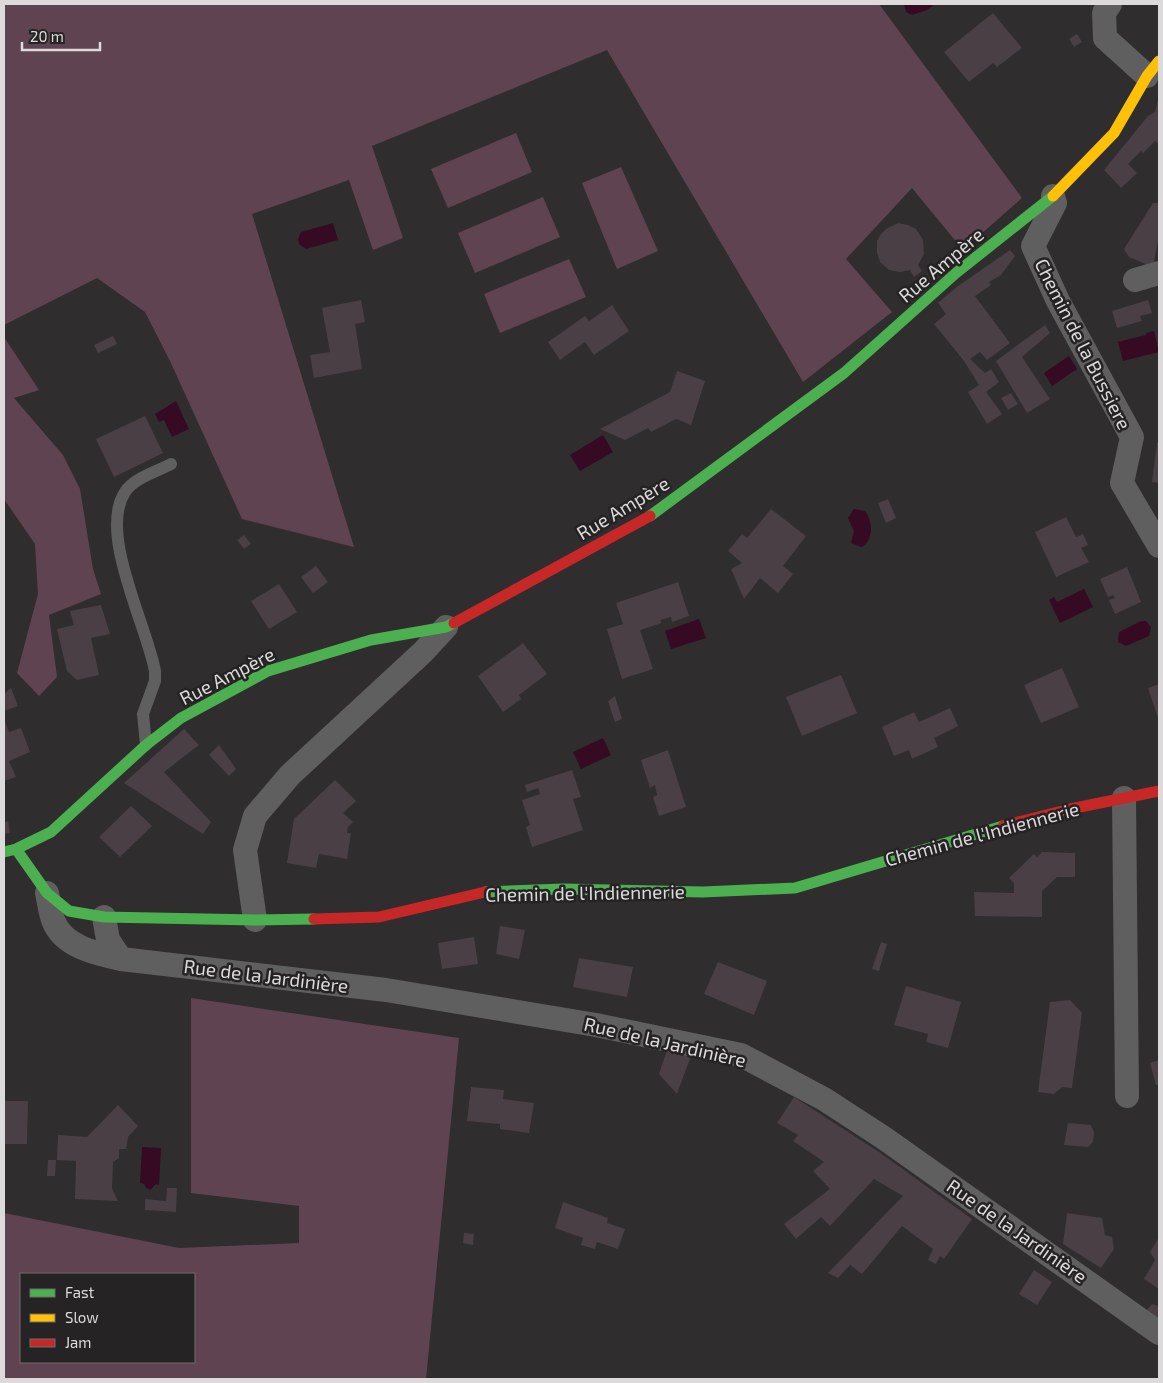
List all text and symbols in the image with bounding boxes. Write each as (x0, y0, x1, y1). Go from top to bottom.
scale bar (22, 20, 100, 52)
text: 20 m (30, 27, 64, 45)
street label: Rue Ampère (894, 222, 988, 307)
street label: Chemin de la Bussiere (1030, 254, 1137, 433)
street label: Rue Ampère (572, 471, 673, 544)
street label: Rue Ampère (175, 642, 278, 709)
street label: Chemin de l'Indiennerie (882, 797, 1081, 870)
street label: Chemin de l'Indiennerie (485, 879, 685, 906)
street label: Rue de la Jardinière (182, 954, 350, 997)
street label: Rue de la Jardinière (582, 1012, 748, 1071)
street label: Rue de la Jardinière (943, 1174, 1092, 1288)
legend (20, 1273, 195, 1363)
text: Fast (65, 1283, 95, 1301)
text: Slow (65, 1308, 99, 1326)
text: Jam (65, 1333, 91, 1351)

